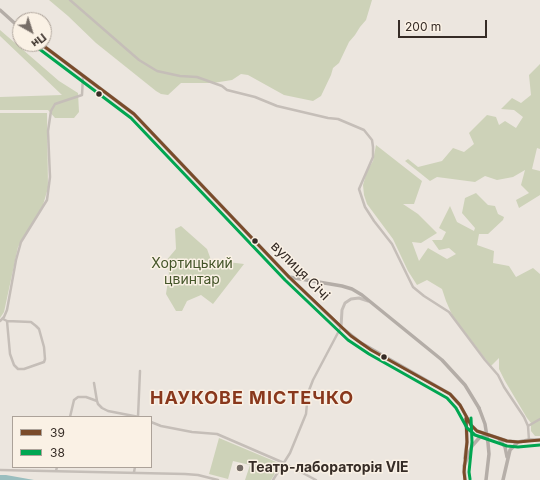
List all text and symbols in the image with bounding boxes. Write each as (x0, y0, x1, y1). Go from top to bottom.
north arrow (12, 12, 52, 52)
scale bar (400, 12, 489, 38)
text: 200 m (405, 19, 441, 34)
text: Пн (29, 30, 49, 51)
unlabelled marker (94, 89, 104, 99)
unlabelled marker (250, 236, 260, 246)
street label: вулиця Січі (267, 238, 333, 304)
park label: Хортицький цвинтар (151, 256, 233, 288)
unlabelled marker (379, 352, 389, 362)
district label: НАУКОВЕ МІСТЕЧКО (150, 388, 354, 410)
legend (12, 416, 152, 468)
text: 39 (50, 425, 65, 440)
text: 38 (50, 445, 65, 460)
place label: Театр-лабораторія VIE (248, 460, 409, 476)
marker: Театр-лабораторія VIE (235, 463, 245, 473)

